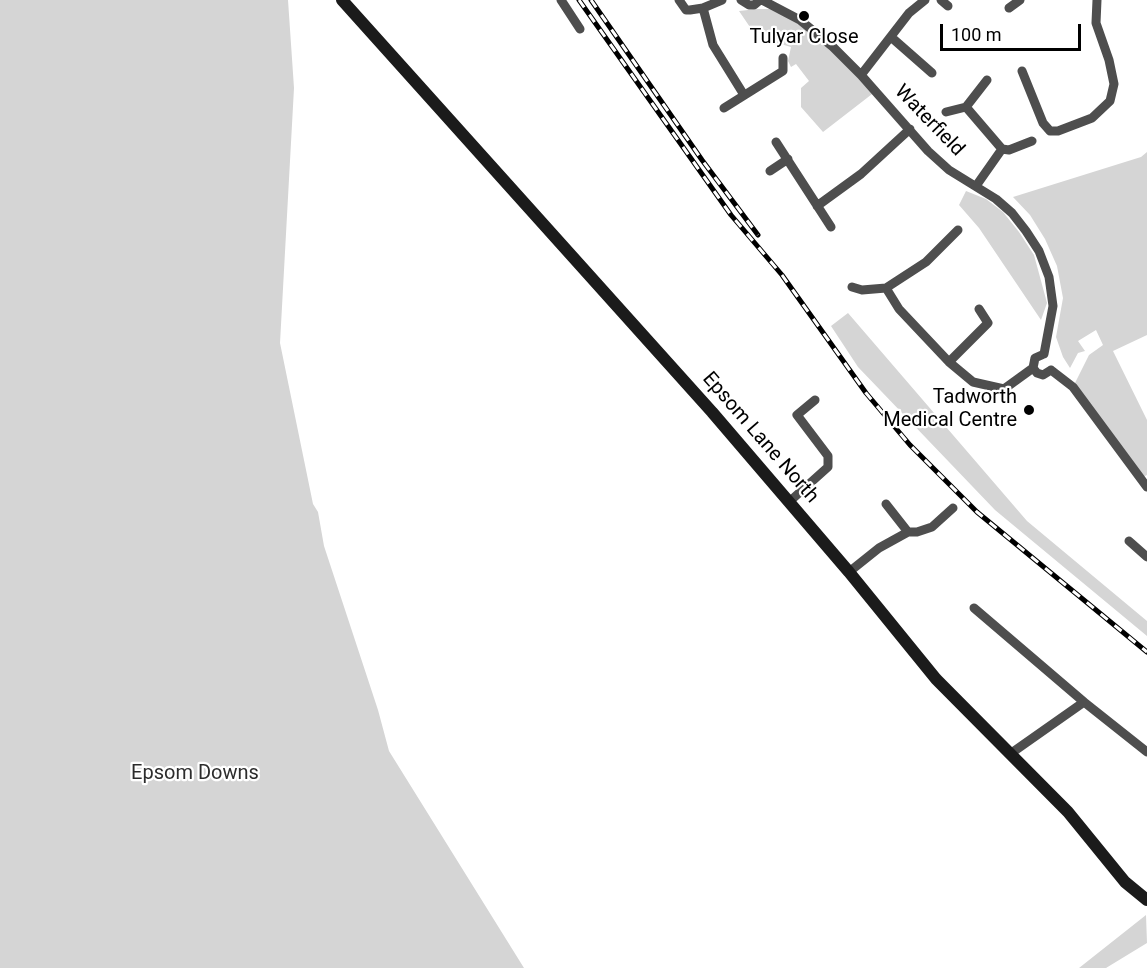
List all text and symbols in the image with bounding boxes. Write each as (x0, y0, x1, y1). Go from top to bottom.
marker: Tulyar Close (797, 9, 811, 23)
scale bar (943, 12, 1084, 50)
text: 100 m (951, 24, 1002, 45)
place label: Tulyar Close (749, 26, 859, 50)
street label: Waterfield (889, 80, 969, 162)
street label: Epsom Lane North (697, 368, 823, 508)
place label: Tadworth Medical Centre (883, 386, 1017, 433)
marker: Tadworth Medical Centre (1022, 403, 1036, 417)
park label: Epsom Downs (131, 762, 259, 786)

